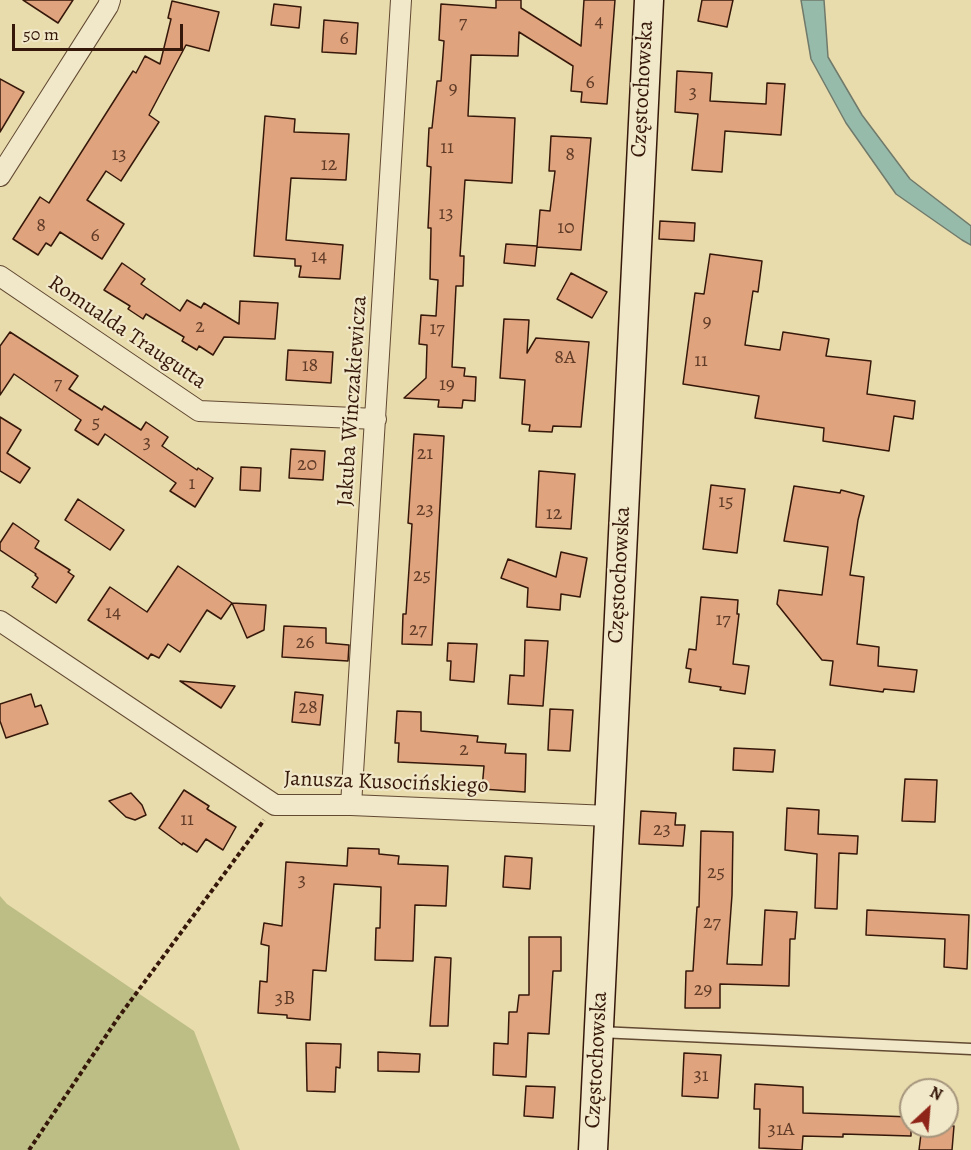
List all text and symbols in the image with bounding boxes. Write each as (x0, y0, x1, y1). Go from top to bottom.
house number: 4 (594, 10, 604, 34)
house number: 7 (459, 11, 467, 35)
scale bar (15, 12, 186, 50)
street label: Częstochowska (626, 20, 660, 158)
text: 50 m (23, 22, 59, 46)
house number: 6 (339, 27, 349, 51)
house number: 6 (585, 71, 595, 95)
house number: 9 (448, 77, 458, 101)
house number: 3 (689, 81, 697, 105)
house number: 11 (440, 136, 454, 160)
house number: 13 (111, 143, 127, 167)
house number: 8 (565, 143, 575, 167)
house number: 12 (321, 153, 337, 177)
house number: 13 (438, 202, 454, 226)
house number: 8 (36, 214, 46, 238)
house number: 10 (557, 216, 575, 240)
house number: 6 (90, 224, 100, 248)
house number: 14 (311, 245, 327, 269)
street label: Romualda Traugutta (43, 270, 211, 396)
street label: Jakuba Winczakiewicza (332, 295, 374, 507)
house number: 9 (702, 310, 712, 334)
house number: 2 (195, 315, 205, 339)
house number: 17 (429, 317, 445, 341)
house number: 8A (554, 346, 576, 370)
house number: 11 (694, 349, 708, 373)
house number: 18 (302, 354, 318, 378)
house number: 7 (54, 372, 62, 396)
house number: 19 (439, 373, 455, 397)
house number: 5 (92, 411, 100, 435)
house number: 3 (143, 431, 151, 455)
house number: 21 (417, 442, 433, 466)
house number: 20 (297, 453, 317, 477)
house number: 1 (189, 472, 195, 496)
house number: 15 (718, 490, 734, 514)
house number: 23 (416, 498, 434, 522)
house number: 12 (546, 502, 562, 526)
street label: Częstochowska (603, 506, 637, 644)
house number: 25 (413, 564, 431, 588)
house number: 14 (105, 601, 121, 625)
house number: 17 (715, 608, 731, 632)
house number: 27 (409, 618, 427, 642)
house number: 26 (296, 631, 314, 655)
house number: 28 (298, 696, 318, 720)
house number: 2 (459, 738, 469, 762)
street label: Janusza Kusocińskiego (283, 766, 489, 800)
house number: 11 (180, 808, 194, 832)
house number: 23 (653, 818, 671, 842)
house number: 25 (707, 861, 725, 885)
house number: 3 (298, 869, 306, 893)
house number: 27 (703, 911, 721, 935)
house number: 29 (694, 978, 712, 1002)
house number: 3B (275, 987, 295, 1011)
street label: Częstochowska (580, 991, 614, 1129)
house number: 31 (693, 1064, 709, 1088)
north arrow (899, 1078, 959, 1138)
text: N (926, 1081, 946, 1106)
house number: 31A (768, 1118, 794, 1142)

